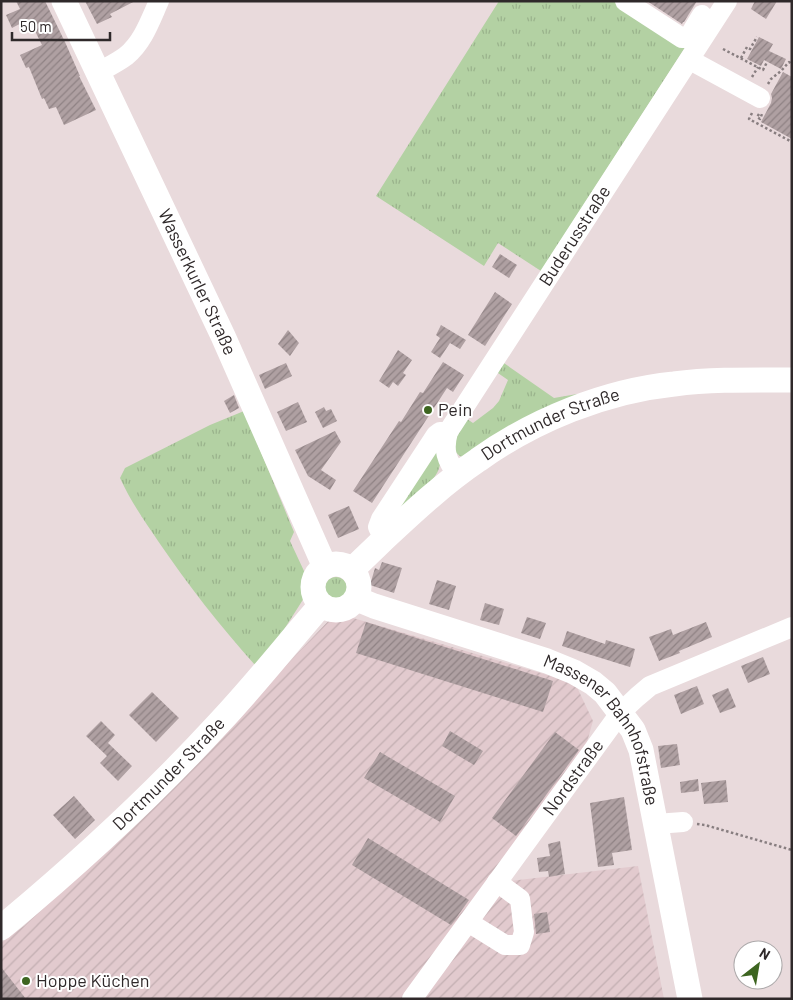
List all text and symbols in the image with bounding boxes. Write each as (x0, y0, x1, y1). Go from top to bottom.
scale bar (12, 10, 110, 42)
text: 50 m (20, 17, 52, 35)
street label: Buderusstraße (534, 181, 615, 290)
street label: Wasserkurler Straße (154, 205, 242, 358)
street label: Dortmunder Straße (476, 382, 622, 465)
place label: Pein (438, 398, 472, 420)
marker: Pein (422, 404, 434, 416)
street label: Massener Bahnhofstraße (541, 649, 664, 807)
street label: Dortmunder Straße (107, 712, 229, 834)
street label: Nordstraße (537, 735, 608, 819)
north arrow (733, 940, 783, 990)
text: N (757, 944, 773, 963)
place label: Hoppe Küchen (36, 969, 149, 991)
marker: Hoppe Küchen (20, 975, 32, 987)

